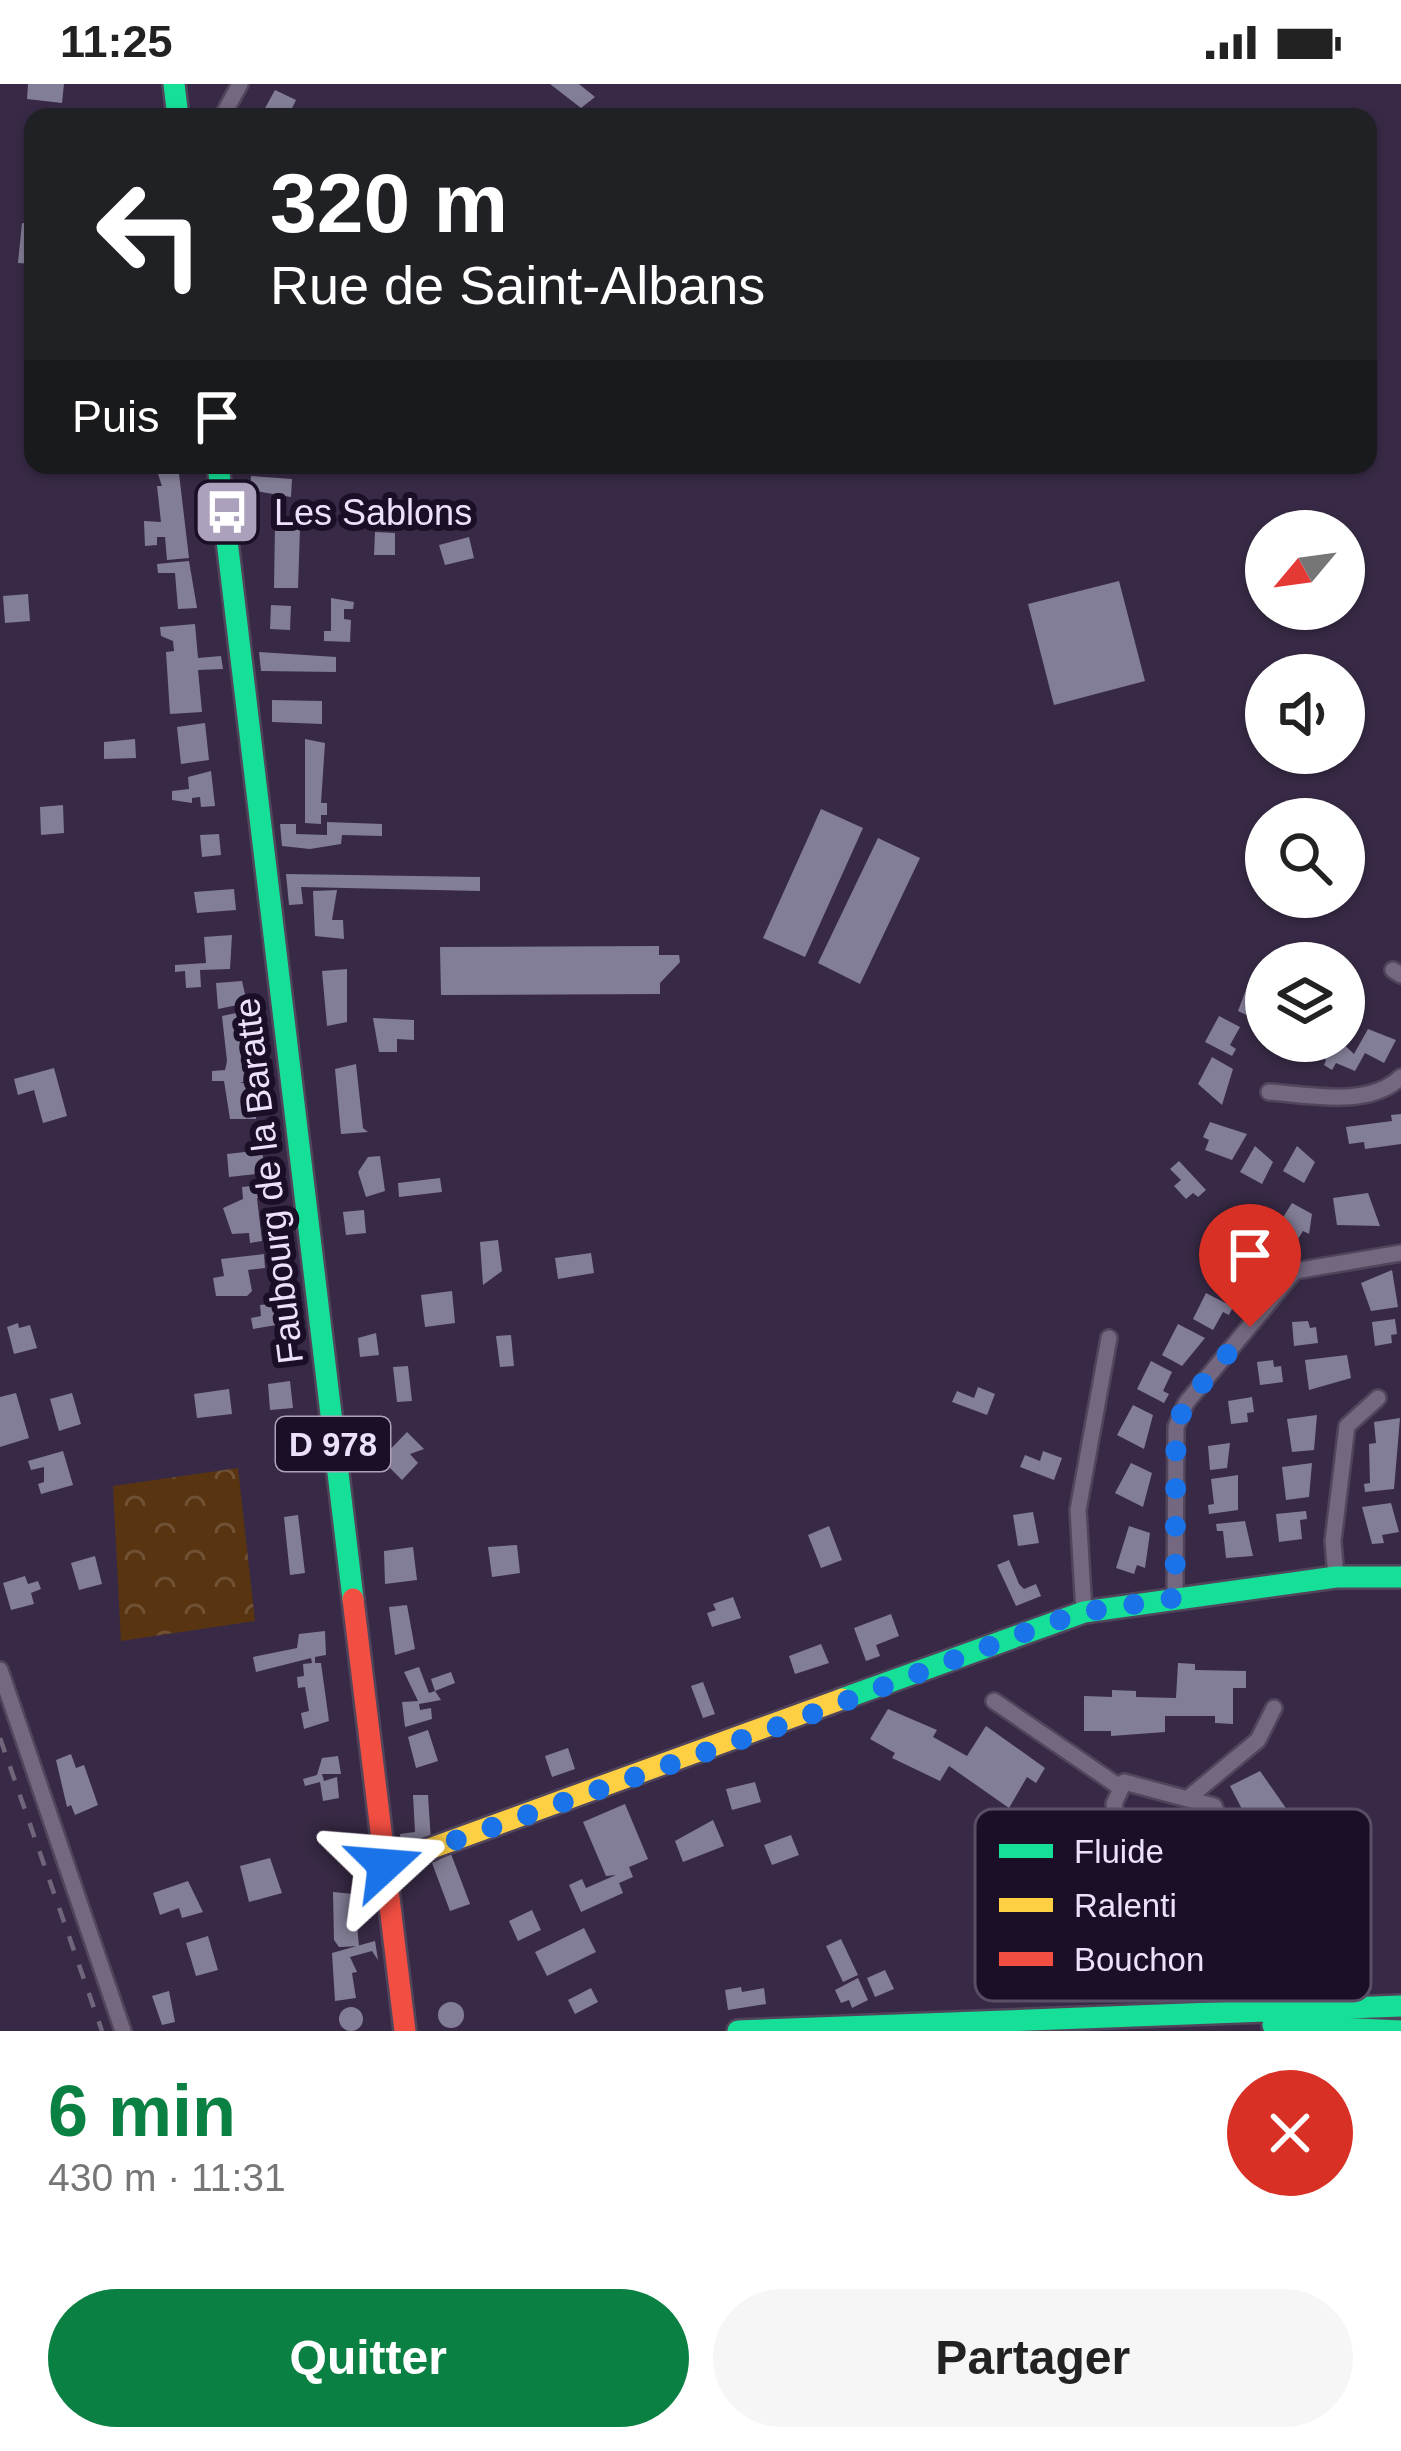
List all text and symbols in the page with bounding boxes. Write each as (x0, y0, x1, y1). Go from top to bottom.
text: 11:25 (60, 16, 173, 67)
icon: left (72, 156, 228, 312)
text: 320 m (270, 156, 508, 250)
text: Rue de Saint-Albans (270, 255, 765, 315)
icon: arrive (184, 384, 250, 450)
text: Puis (72, 391, 160, 442)
bus stop icon: Les Sablons (192, 477, 262, 547)
place label: Les Sablons (274, 492, 472, 533)
north arrow (1245, 510, 1365, 630)
map controls (1245, 510, 1365, 1062)
button: sound (1245, 654, 1365, 774)
button: search (1245, 798, 1365, 918)
button: layers (1245, 942, 1365, 1062)
street label: Faubourg de la Baratte (226, 996, 311, 1366)
pin (1199, 1204, 1301, 1327)
icon: arrive (1217, 1222, 1283, 1288)
road number: D 978 (276, 1417, 390, 1471)
position arrow (322, 1802, 448, 1928)
legend (975, 1809, 1371, 2001)
text: Fluide (1074, 1833, 1164, 1870)
text: Ralenti (1074, 1887, 1177, 1924)
text: Bouchon (1074, 1941, 1204, 1978)
button: close (1227, 2070, 1353, 2196)
text: 6 min (48, 2071, 236, 2151)
text: 430 m · 11:31 (48, 2156, 286, 2199)
button: Quitter (48, 2289, 689, 2427)
button: Partager (713, 2289, 1353, 2427)

